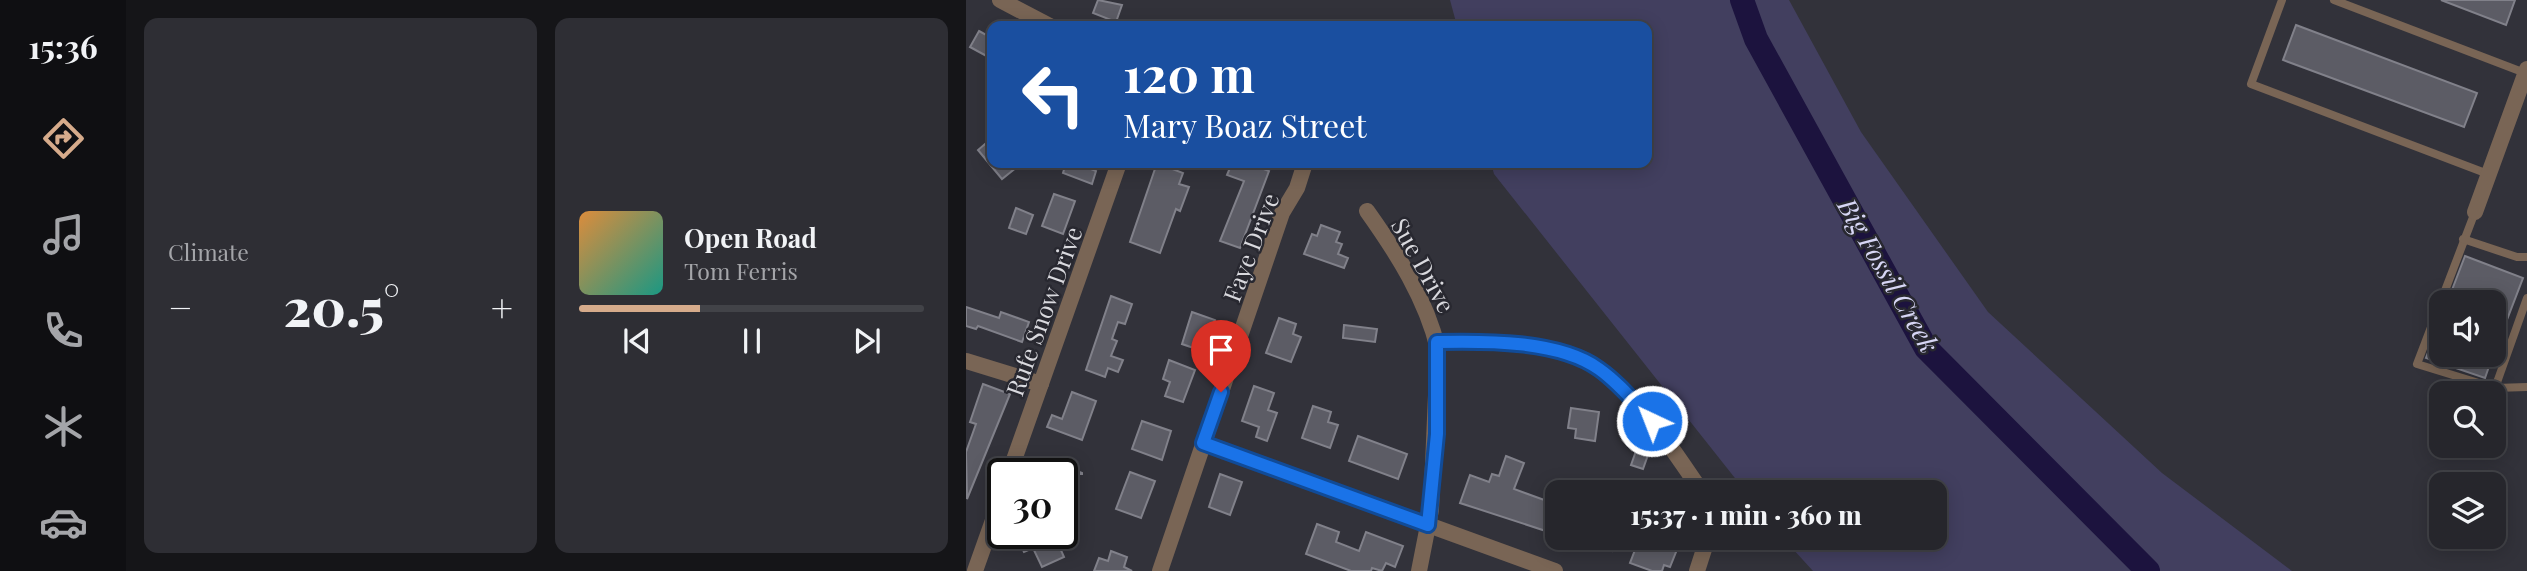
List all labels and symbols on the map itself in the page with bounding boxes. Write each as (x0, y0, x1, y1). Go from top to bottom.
street label: Faye Drive (1215, 188, 1285, 306)
water label: Big Fossil Creek (1830, 190, 1948, 359)
street label: Sue Drive (1385, 212, 1463, 318)
street label: Rufe Snow Drive (998, 222, 1088, 400)
pin (1191, 320, 1251, 392)
position arrow (1615, 384, 1689, 458)
speed limit sign: 30 (987, 458, 1078, 549)

